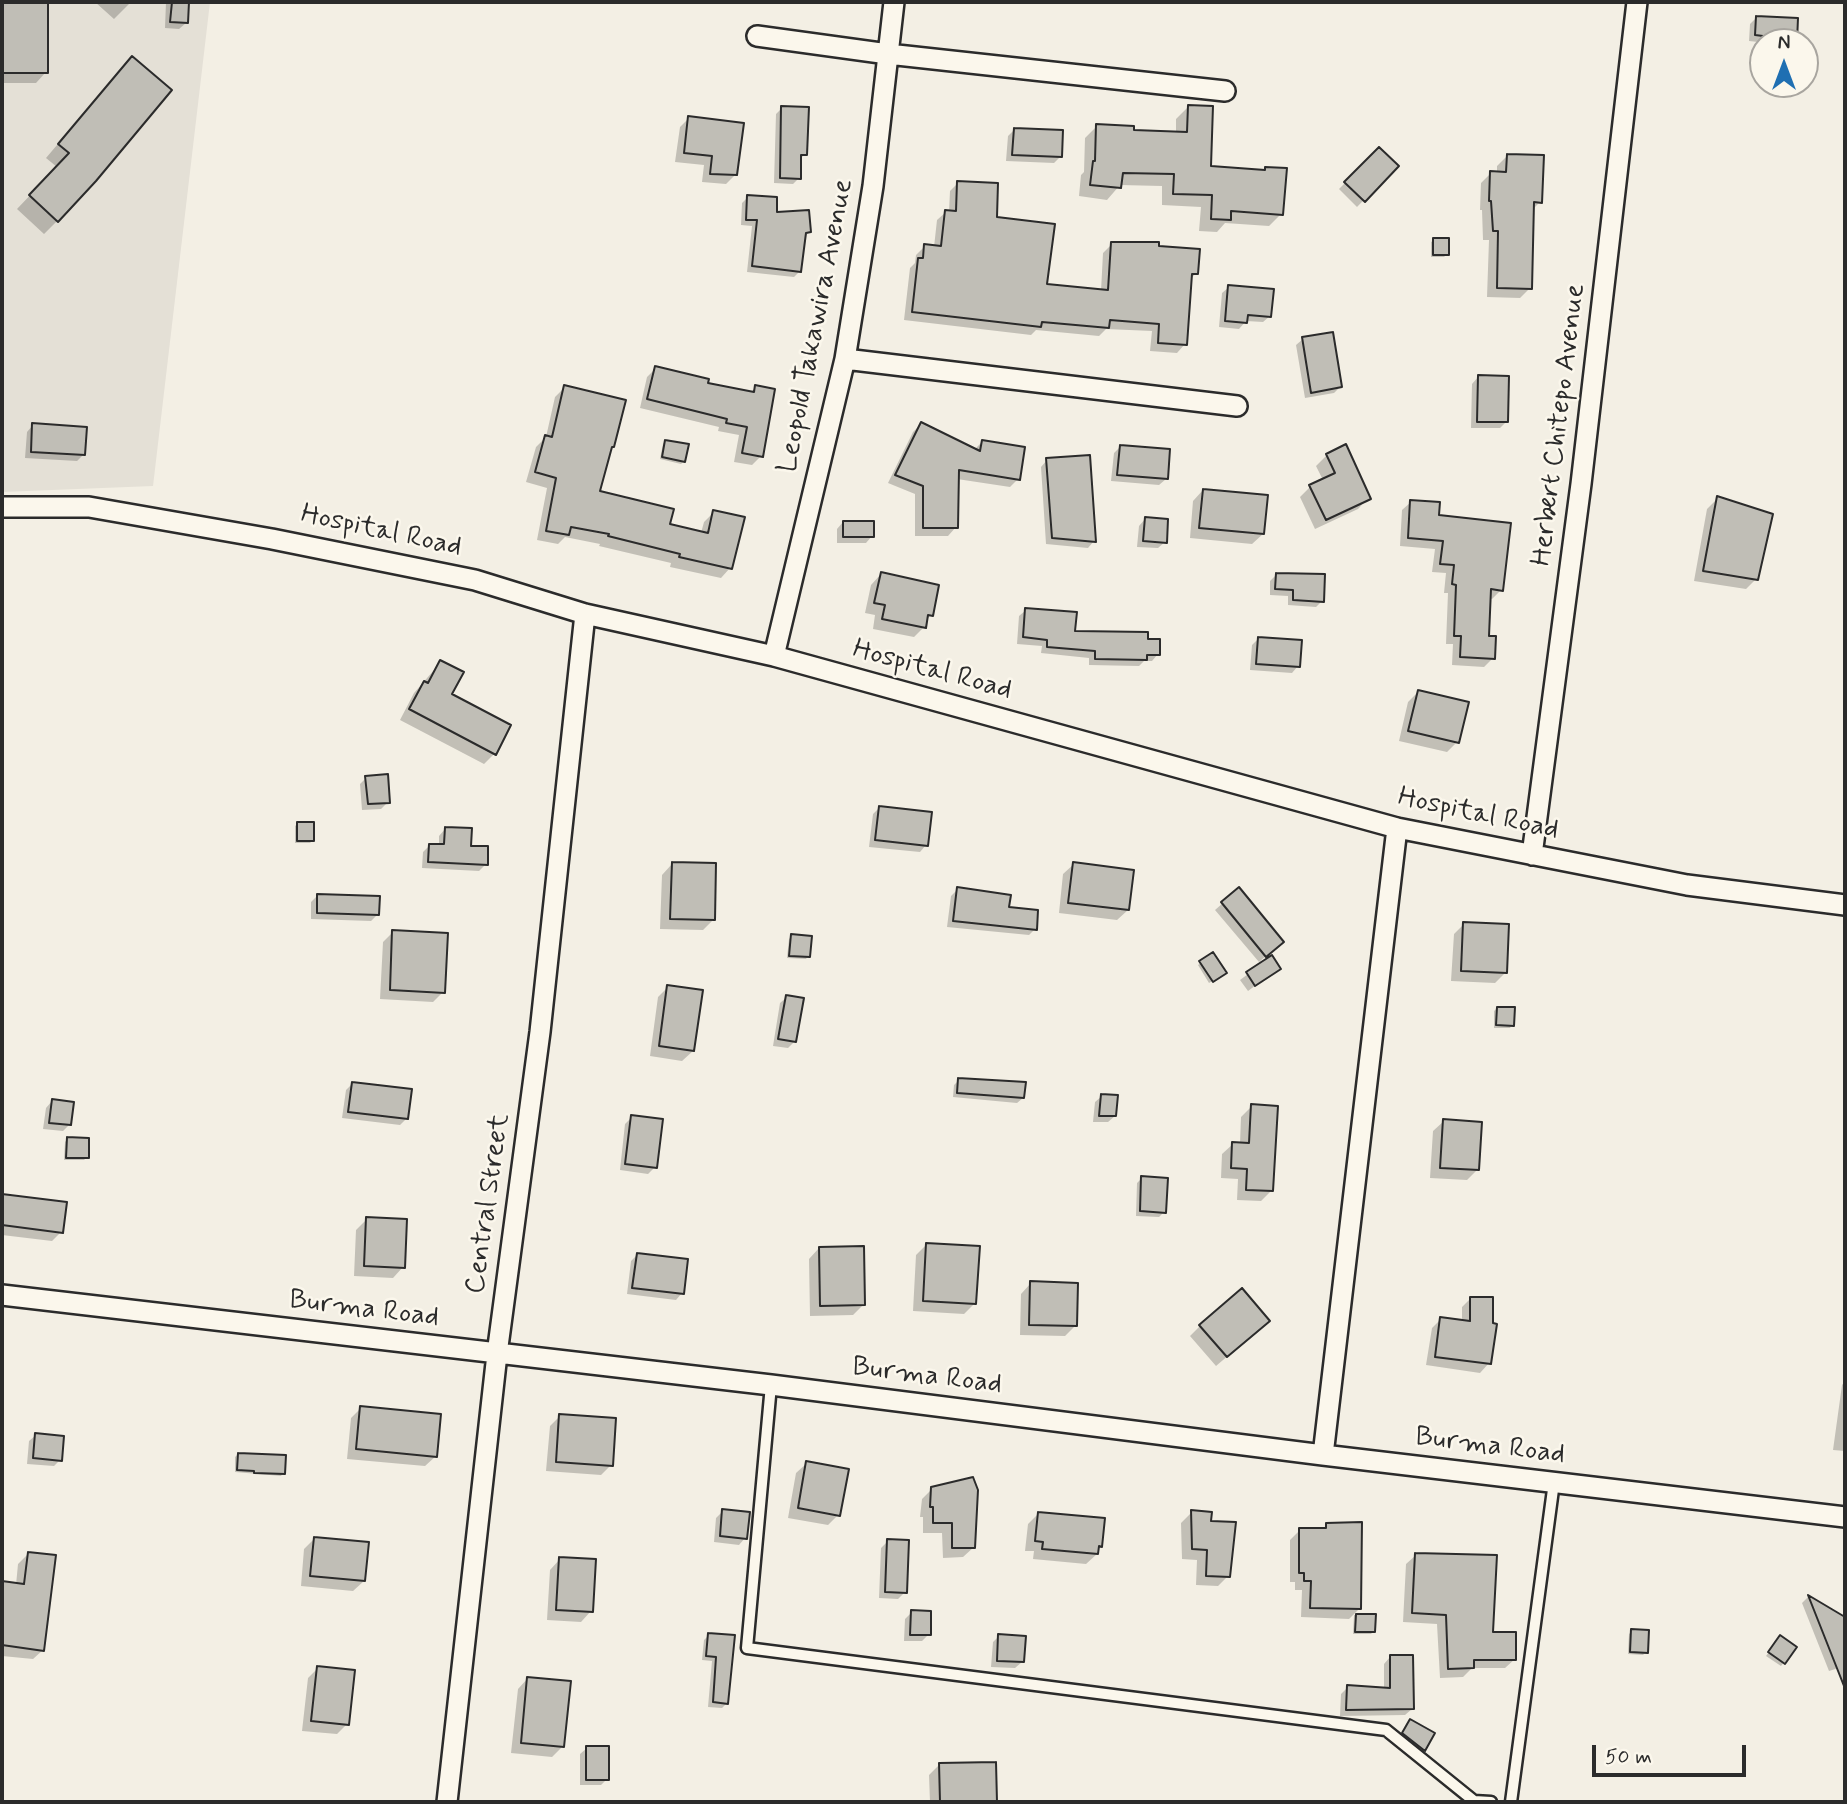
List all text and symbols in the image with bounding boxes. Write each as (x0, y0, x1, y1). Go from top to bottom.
north arrow (1749, 28, 1819, 98)
text: N (1778, 31, 1790, 56)
street label: Leopold Takawira Avenue (772, 176, 862, 476)
street label: Herbert Chitepo Avenue (1526, 282, 1594, 568)
street label: Hospital Road (298, 499, 464, 565)
street label: Hospital Road (849, 634, 1015, 708)
street label: Hospital Road (1395, 782, 1561, 848)
street label: Central Street (460, 1112, 518, 1296)
street label: Burma Road (287, 1284, 441, 1336)
street label: Burma Road (850, 1351, 1004, 1403)
street label: Burma Road (1413, 1421, 1567, 1473)
scale bar (1595, 1730, 1749, 1774)
text: 50 m (1605, 1743, 1652, 1771)

